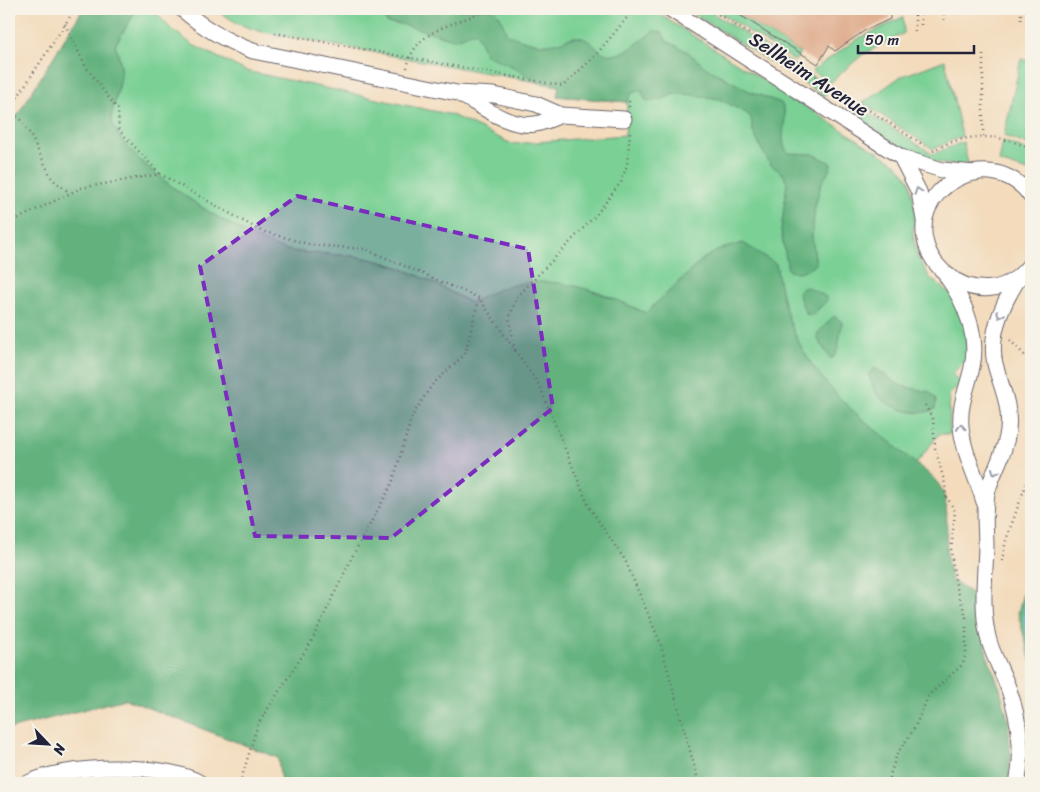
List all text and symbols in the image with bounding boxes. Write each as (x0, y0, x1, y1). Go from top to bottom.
scale bar (858, 22, 974, 54)
street label: Sellheim Avenue (742, 23, 876, 125)
text: 50 m (865, 27, 900, 53)
one-way arrow (914, 187, 924, 196)
one-way arrow (996, 310, 1007, 319)
one-way arrow (956, 422, 967, 430)
one-way arrow (991, 467, 1002, 476)
north arrow (22, 720, 72, 770)
text: N (46, 739, 73, 759)

